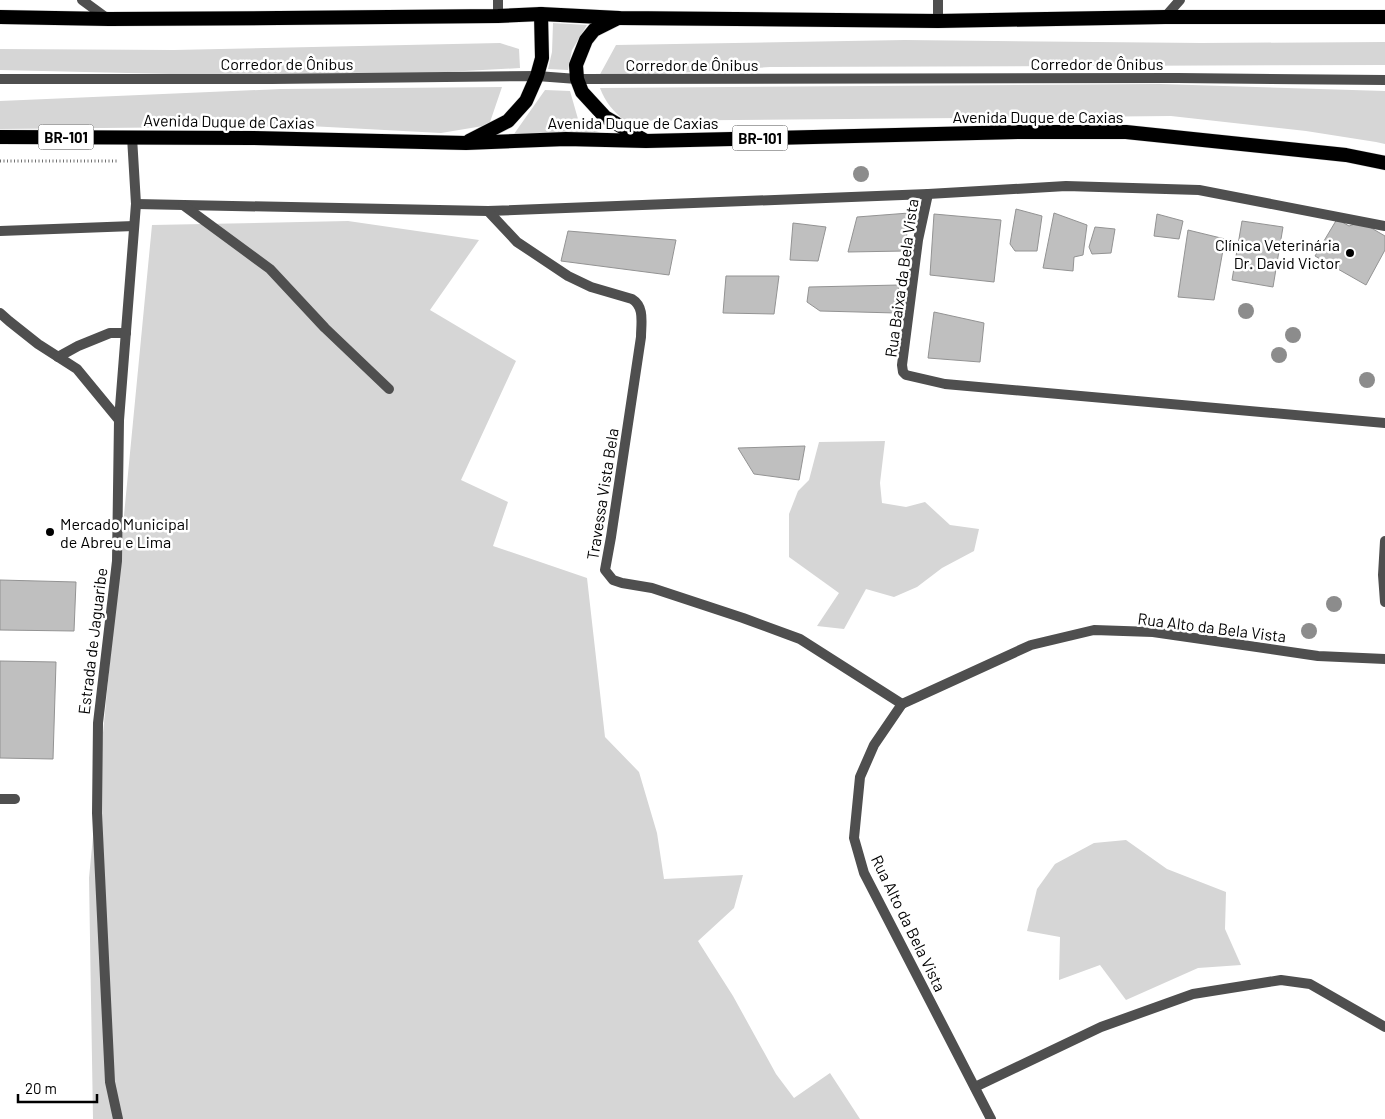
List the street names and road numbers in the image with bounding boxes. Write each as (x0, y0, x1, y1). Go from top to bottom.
street label: Corredor de Ônibus (220, 54, 354, 73)
street label: Corredor de Ônibus (1030, 54, 1164, 73)
street label: Corredor de Ônibus (625, 55, 759, 74)
street label: Avenida Duque de Caxias (952, 107, 1124, 126)
street label: Avenida Duque de Caxias (143, 110, 315, 132)
street label: Avenida Duque de Caxias (547, 113, 719, 132)
road number: BR-101 (38, 124, 94, 150)
road number: BR-101 (732, 126, 788, 150)
street label: Rua Baixa da Bela Vista (880, 198, 922, 358)
street label: Travessa Vista Bela (582, 427, 622, 561)
street label: Estrada de Jaguaribe (74, 567, 110, 715)
street label: Rua Alto da Bela Vista (1137, 608, 1287, 646)
street label: Rua Alto da Bela Vista (868, 852, 950, 994)

